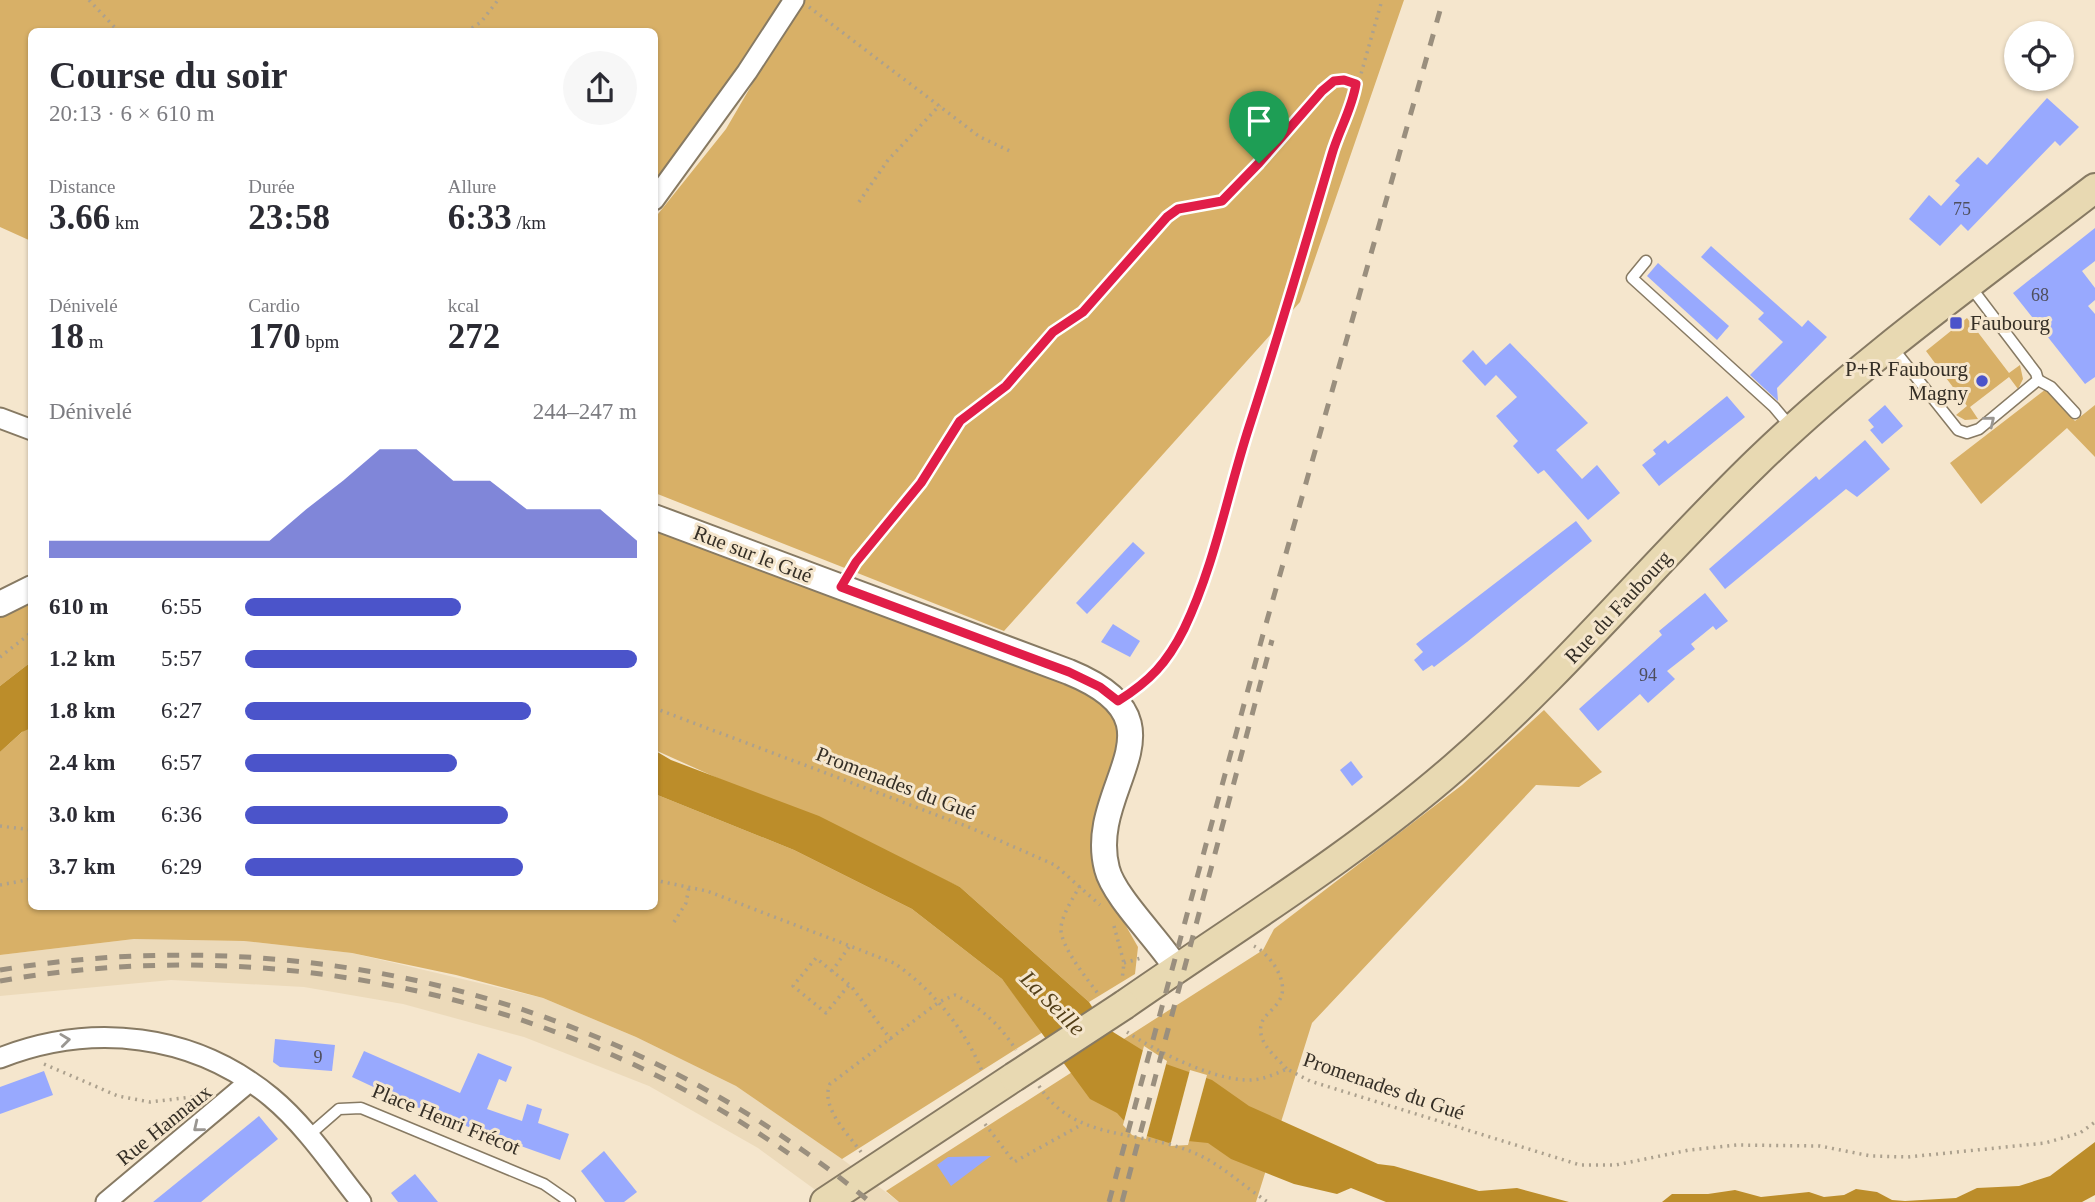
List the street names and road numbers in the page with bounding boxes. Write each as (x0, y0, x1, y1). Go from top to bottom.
street label: Rue sur le Gué (690, 520, 816, 588)
street label: Rue du Faubourg (1560, 545, 1677, 668)
street label: Promenades du Gué (813, 741, 979, 825)
street label: Promenades du Gué (1300, 1047, 1468, 1125)
street label: Place Henri Frécot (369, 1078, 524, 1160)
street label: Rue Hannaux (112, 1079, 217, 1170)

